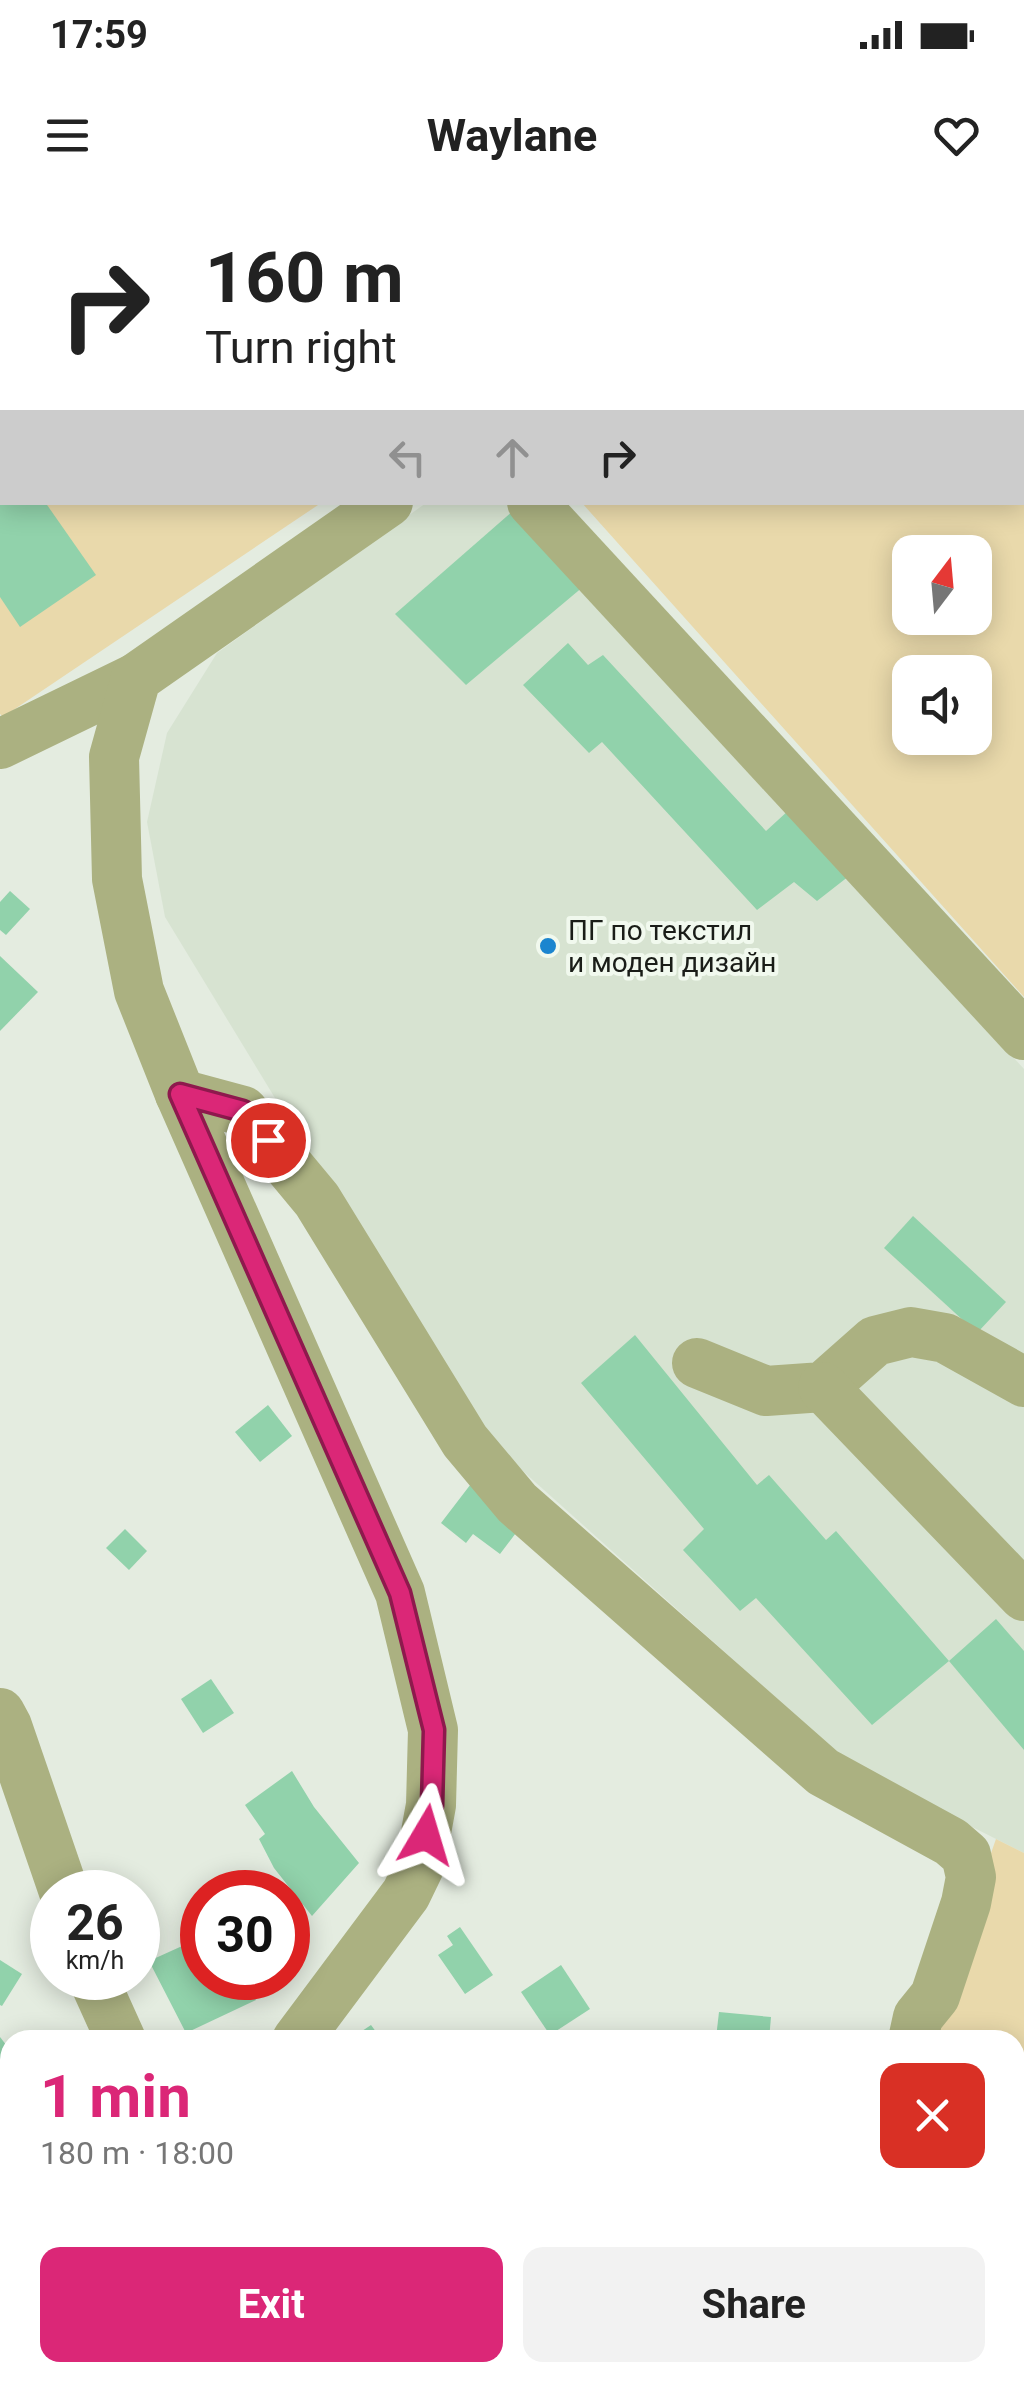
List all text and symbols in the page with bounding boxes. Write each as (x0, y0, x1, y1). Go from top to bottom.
text: 17:59 (50, 13, 148, 57)
icon: menu (40, 108, 95, 163)
icon: heart (929, 108, 984, 163)
text: Waylane (427, 109, 597, 162)
text: 160 m (205, 237, 404, 319)
icon: right (40, 240, 170, 370)
text: Turn right (205, 321, 397, 374)
icon: left (380, 430, 435, 485)
icon: ahead (485, 430, 540, 485)
icon: right (590, 430, 645, 485)
north arrow (892, 535, 992, 635)
map controls (892, 535, 992, 755)
button: sound (892, 655, 992, 755)
place label: ПГ по текстил и моден дизайн (568, 914, 777, 979)
marker: ПГ по текстил и моден дизайн (537, 935, 559, 957)
pin (226, 1098, 311, 1183)
icon: arrive (241, 1113, 296, 1168)
position arrow (374, 1783, 478, 1887)
speed limit sign: 30 (180, 1870, 310, 2000)
text: 26 (66, 1894, 124, 1952)
text: km/h (66, 1946, 124, 1975)
text: 1 min (40, 2061, 191, 2132)
button: close (880, 2063, 985, 2168)
text: 180 m · 18:00 (40, 2134, 234, 2172)
button: Exit (40, 2247, 503, 2362)
button: Share (523, 2247, 985, 2362)

